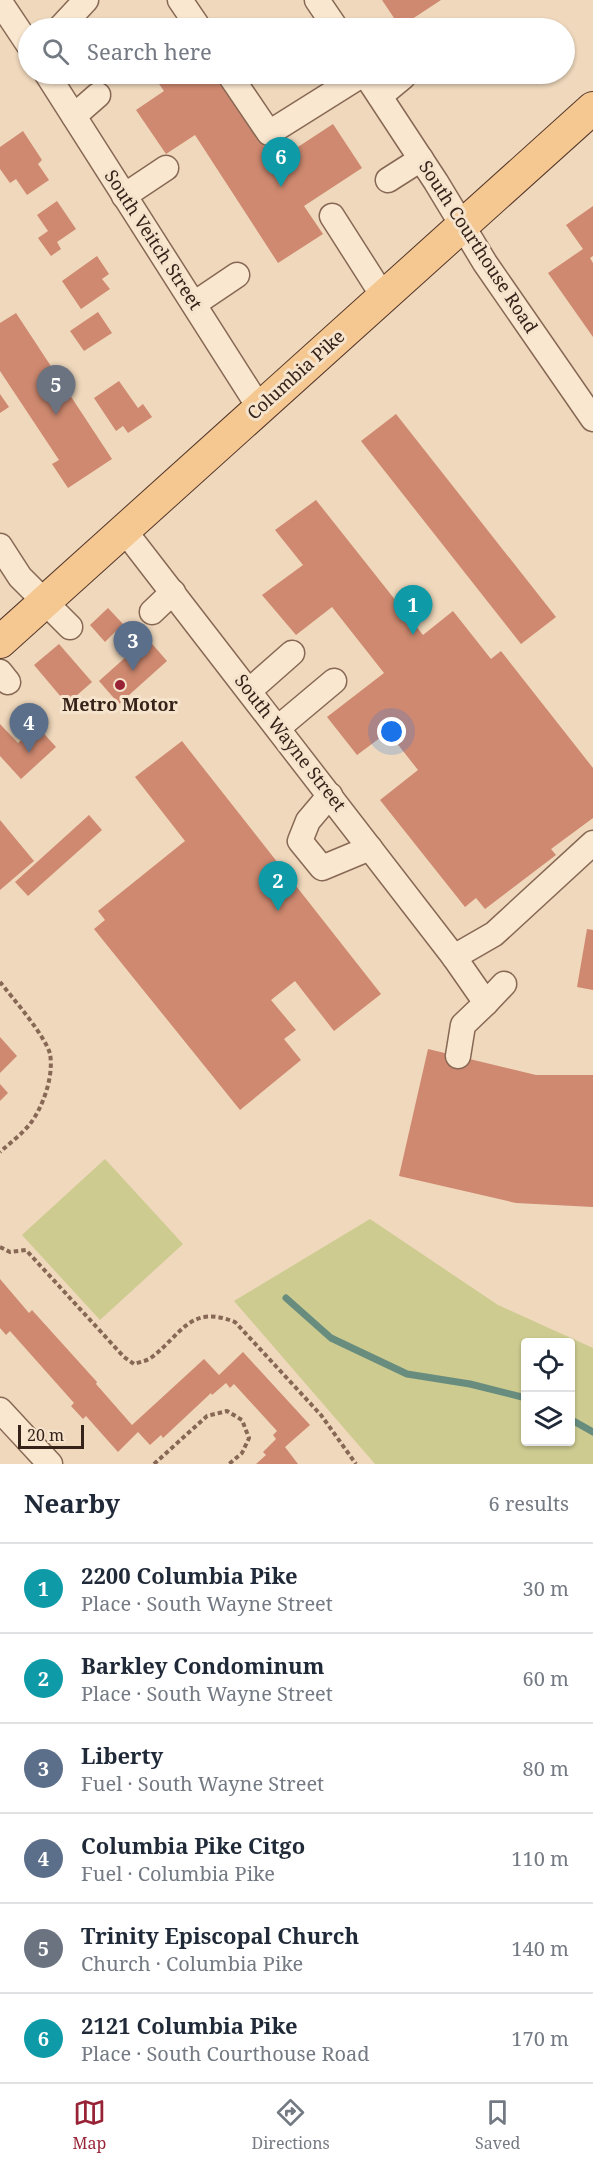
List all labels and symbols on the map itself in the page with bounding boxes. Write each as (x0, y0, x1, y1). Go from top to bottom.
pin: 6 (262, 138, 300, 187)
street label: South Courthouse Road (414, 156, 544, 337)
street label: South Veitch Street (100, 165, 208, 314)
street label: Columbia Pike (241, 324, 349, 424)
pin: 5 (36, 366, 76, 415)
pin: 1 (394, 586, 432, 635)
pin: 3 (114, 622, 152, 671)
street label: South Wayne Street (230, 669, 352, 816)
marker: Metro Motor (113, 678, 127, 692)
place label: Metro Motor (62, 692, 178, 716)
pin: 4 (9, 704, 48, 753)
your location (377, 717, 406, 746)
pin: 2 (258, 862, 298, 911)
scale bar (18, 1422, 84, 1450)

